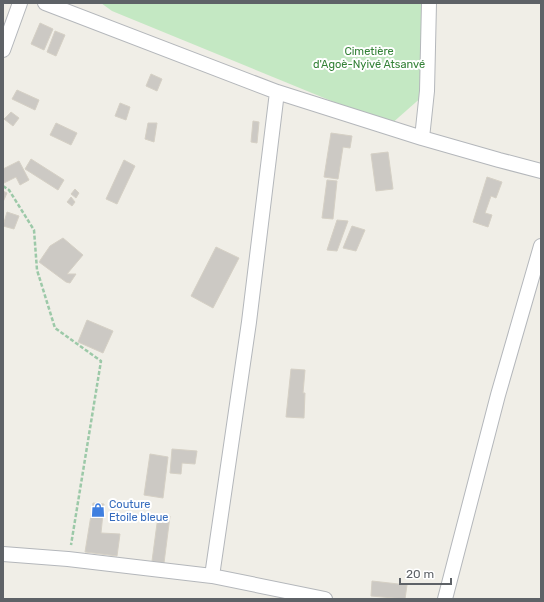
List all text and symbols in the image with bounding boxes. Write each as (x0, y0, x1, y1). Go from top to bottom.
park label: Cimetière d'Agoè-Nyivé Atsanvé (313, 45, 425, 71)
place label: Couture Etoile bleue (109, 498, 169, 524)
shop icon: Couture Etoile bleue (90, 502, 106, 518)
scale bar (400, 560, 451, 586)
text: 20 m (406, 567, 434, 581)

